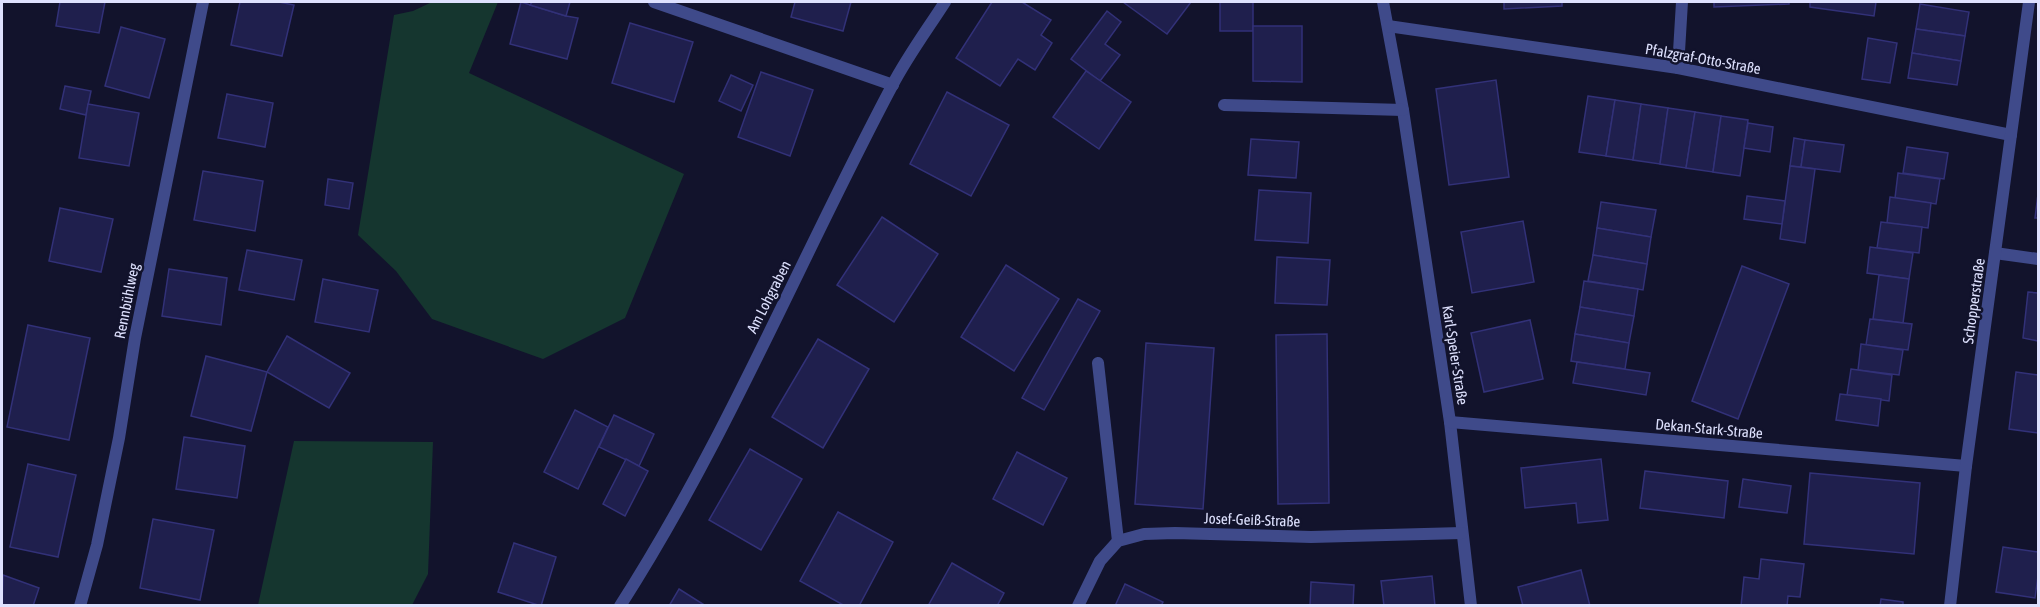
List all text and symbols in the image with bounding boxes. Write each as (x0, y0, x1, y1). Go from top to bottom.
street label: Pfalzgraf-Otto-Straße (1644, 40, 1762, 77)
street label: Schopperstraße (1959, 257, 1988, 345)
street label: Am Lohgraben (743, 258, 794, 336)
street label: Rennbühlweg (111, 261, 142, 340)
street label: Karl-Speier-Straße (1439, 304, 1472, 406)
street label: Dekan-Stark-Straße (1655, 415, 1764, 442)
street label: Josef-Geiß-Straße (1204, 509, 1301, 530)

